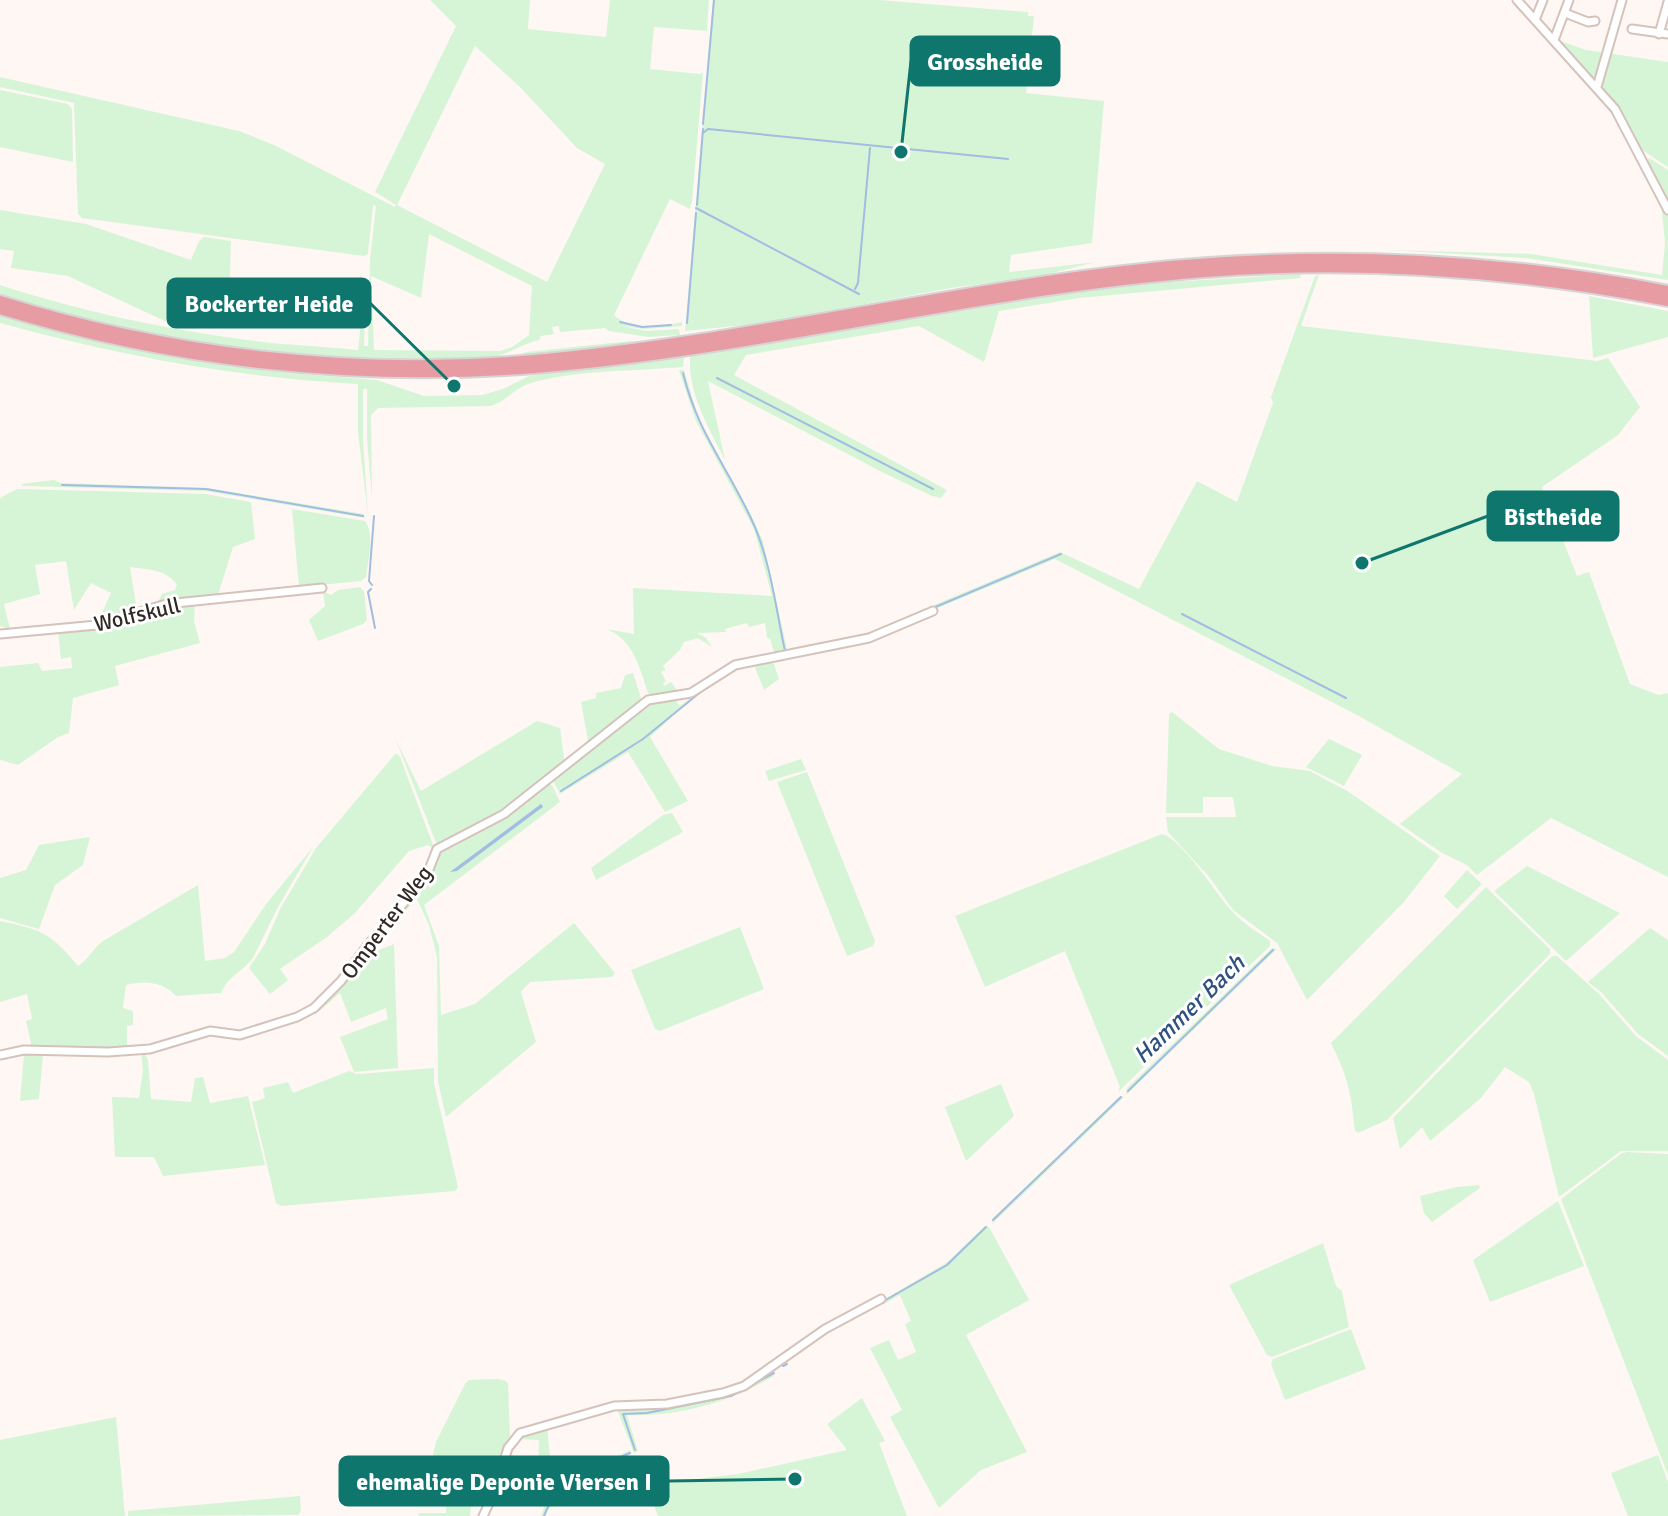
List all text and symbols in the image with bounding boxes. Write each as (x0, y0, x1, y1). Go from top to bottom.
callout: Grossheide (911, 37, 1059, 85)
text: Grossheide (927, 47, 1043, 77)
callout: Bockerter Heide (168, 279, 370, 327)
text: Bockerter Heide (184, 289, 354, 319)
callout: Bistheide (1488, 492, 1618, 540)
text: Bistheide (1504, 502, 1602, 532)
street label: Wolfskull (91, 591, 183, 638)
street label: Omperter Weg (335, 860, 438, 984)
water label: Hammer Bach (1127, 948, 1252, 1070)
callout: ehemalige Deponie Viersen I (340, 1457, 668, 1505)
text: ehemalige Deponie Viersen I (356, 1467, 652, 1497)

